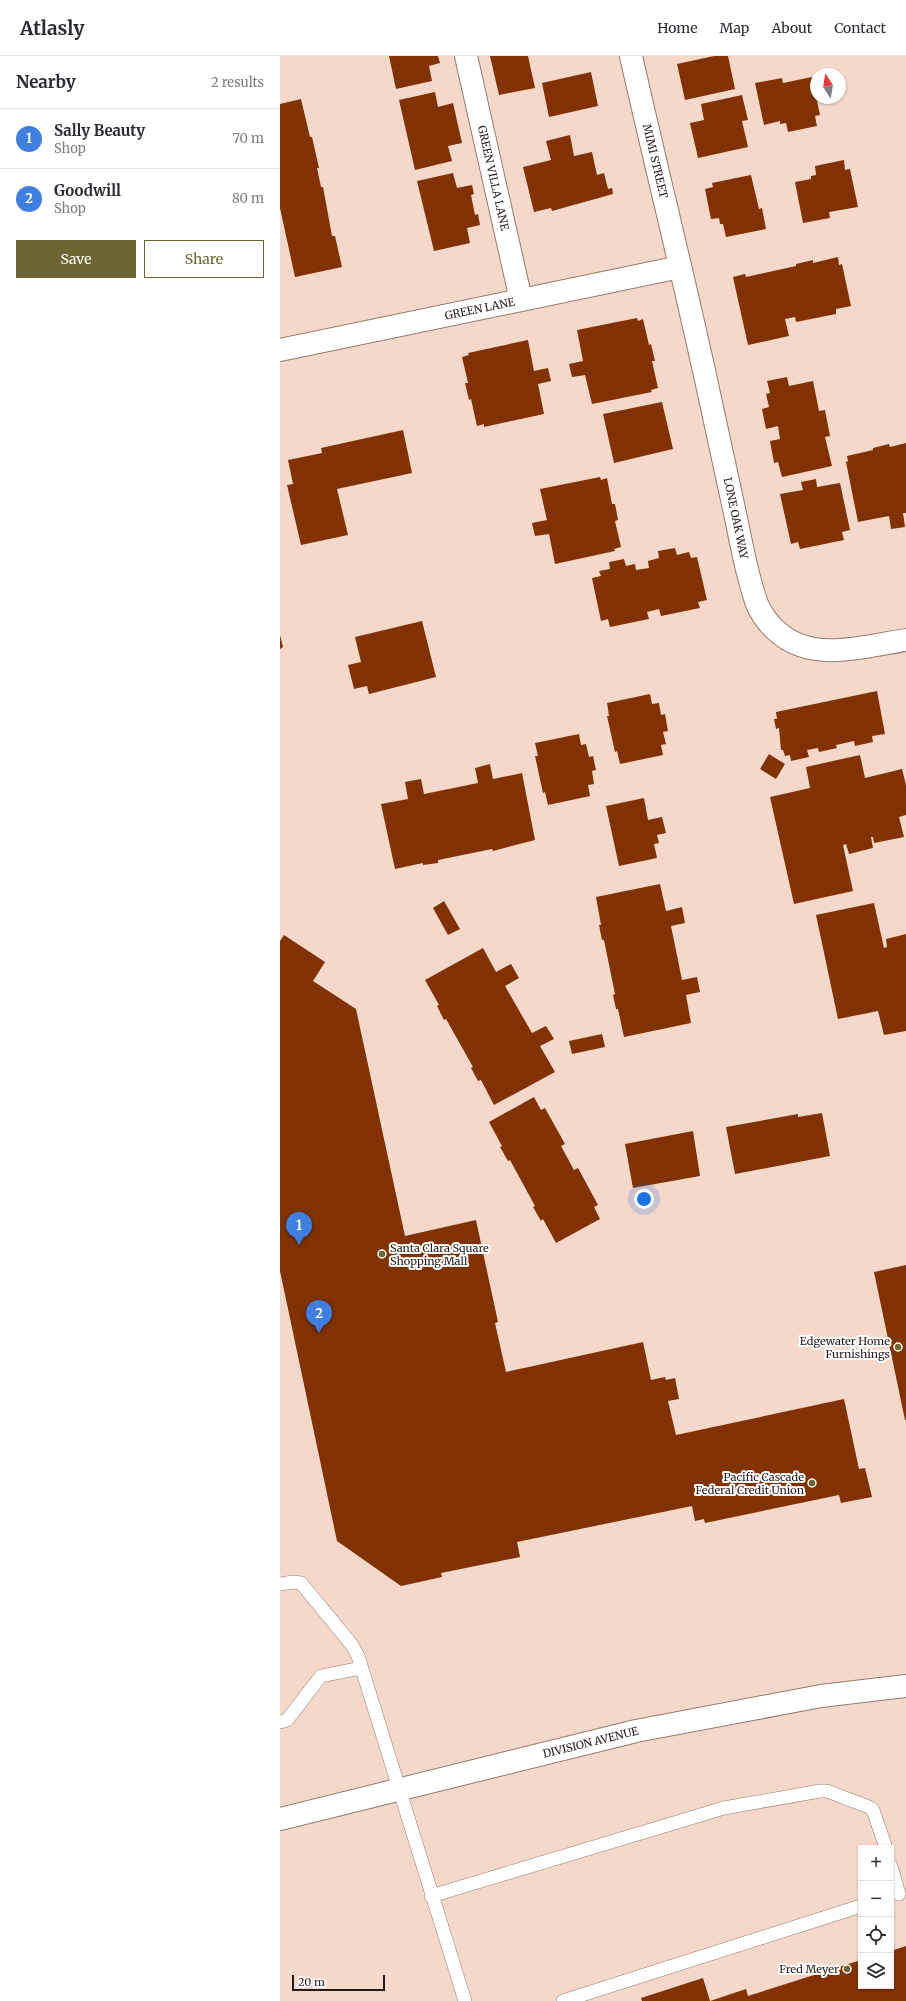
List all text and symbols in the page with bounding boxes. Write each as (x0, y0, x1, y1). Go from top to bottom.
text: Atlasly (20, 16, 84, 40)
text: Home (657, 19, 698, 37)
text: Map (720, 19, 749, 37)
text: About (771, 19, 812, 37)
text: Contact (834, 19, 886, 37)
north arrow (810, 68, 846, 104)
text: Nearby (16, 71, 76, 93)
text: 2 results (211, 74, 264, 91)
text: Sally Beauty (54, 121, 145, 140)
street label: MIMI STREET (640, 123, 671, 200)
street label: GREEN VILLA LANE (475, 124, 512, 232)
text: 1 (26, 130, 32, 147)
text: 70 m (233, 130, 264, 147)
text: Shop (54, 140, 86, 157)
text: Goodwill (54, 181, 121, 200)
text: 2 (25, 190, 33, 207)
text: 80 m (232, 190, 264, 207)
text: Shop (54, 200, 86, 217)
button: Save (16, 240, 136, 278)
button: Share (144, 240, 264, 278)
street label: GREEN LANE (443, 294, 516, 323)
street label: LONE OAK WAY (720, 476, 751, 561)
your location (634, 1189, 654, 1209)
pin: 1 (286, 1212, 312, 1245)
place label: Santa Clara Square Shopping Mall (390, 1241, 489, 1268)
marker: Santa Clara Square Shopping Mall (377, 1249, 387, 1259)
pin: 2 (306, 1300, 332, 1333)
place label: Edgewater Home Furnishings (800, 1334, 890, 1361)
marker: Edgewater Home Furnishings (893, 1342, 903, 1352)
place label: Pacific Cascade Federal Credit Union (695, 1470, 805, 1497)
marker: Pacific Cascade Federal Credit Union (807, 1478, 817, 1488)
street label: DIVISION AVENUE (541, 1724, 640, 1761)
map controls (858, 1845, 894, 1989)
button: + (858, 1845, 894, 1881)
button: − (858, 1881, 894, 1917)
button: locate (858, 1917, 894, 1953)
button: layers (858, 1953, 894, 1989)
place label: Fred Meyer (779, 1962, 839, 1976)
marker: Fred Meyer (842, 1964, 852, 1974)
scale bar (292, 1973, 385, 1992)
text: 20 m (298, 1975, 325, 1989)

